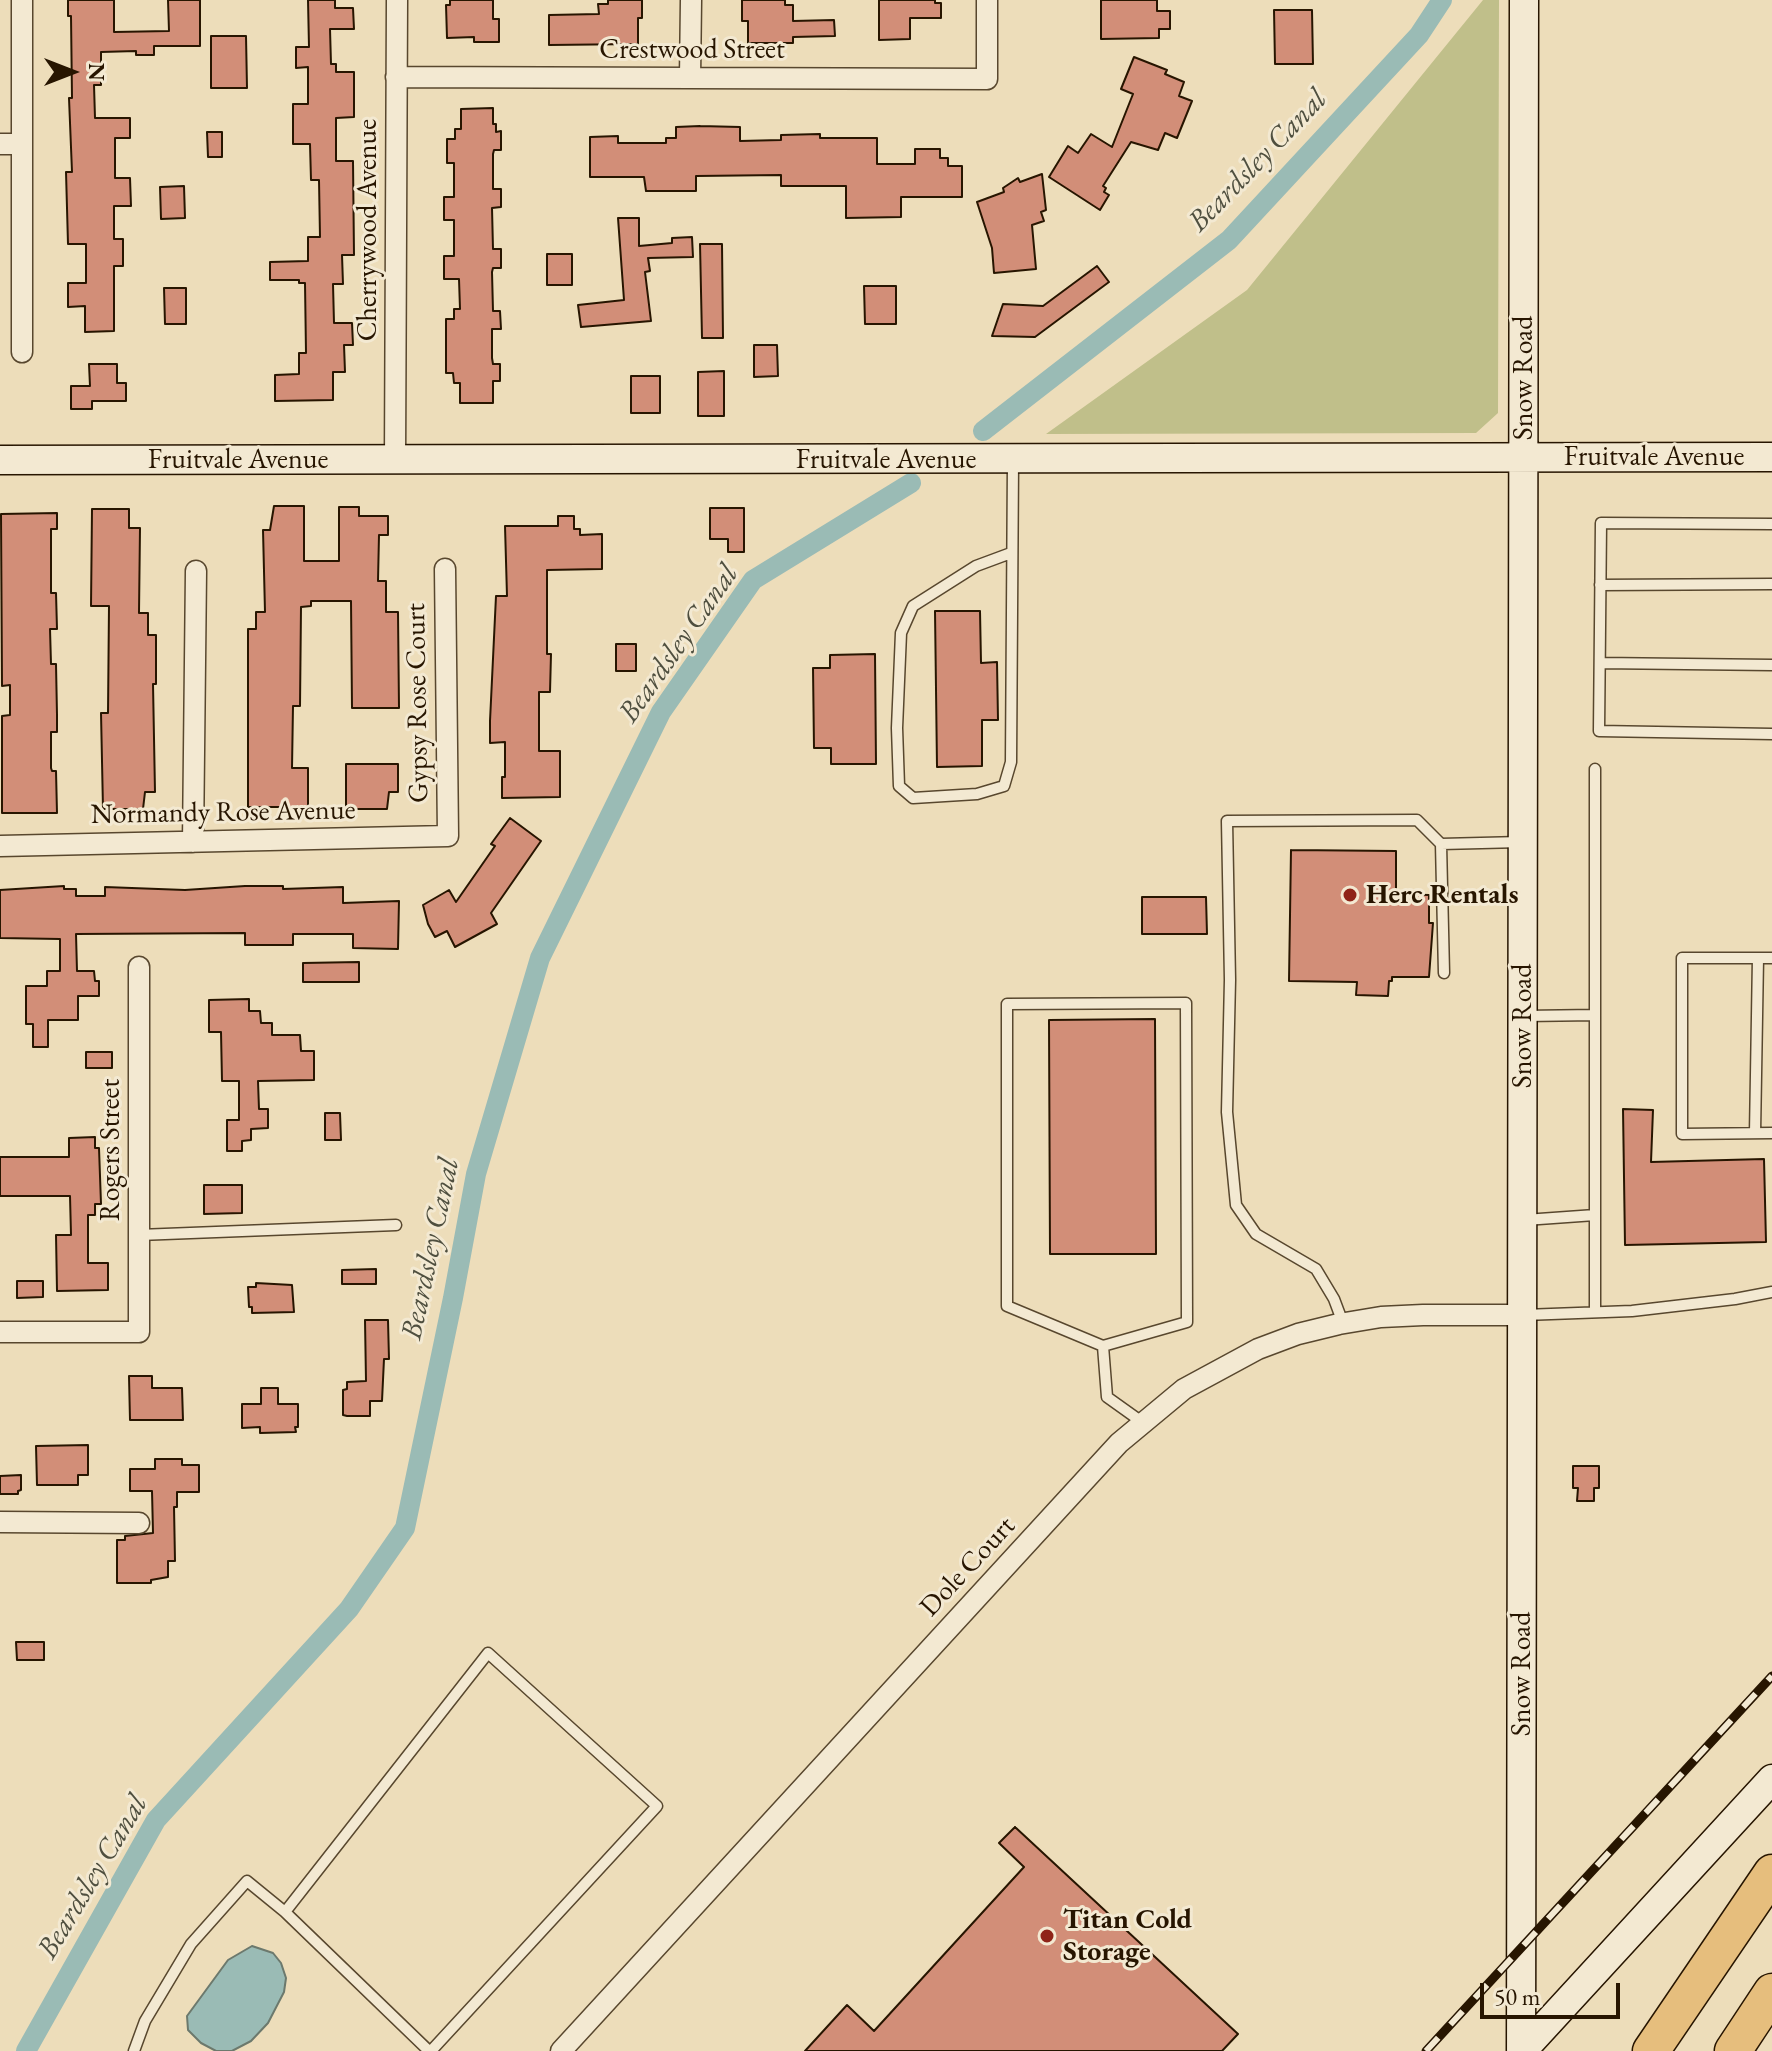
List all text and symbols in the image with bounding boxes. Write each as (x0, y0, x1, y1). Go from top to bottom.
north arrow (32, 32, 112, 112)
street label: Crestwood Street (599, 33, 785, 67)
text: N (82, 63, 111, 81)
water label: Beardsley Canal (1181, 82, 1335, 240)
street label: Cherrywood Avenue (351, 119, 385, 341)
street label: Snow Road (1507, 316, 1541, 440)
street label: Fruitvale Avenue (1564, 440, 1744, 474)
street label: Fruitvale Avenue (148, 443, 328, 477)
street label: Fruitvale Avenue (796, 443, 976, 477)
water label: Beardsley Canal (611, 558, 747, 730)
street label: Gypsy Rose Court (399, 603, 437, 803)
street label: Normandy Rose Avenue (90, 794, 356, 832)
place label: Herc Rentals (1366, 878, 1519, 912)
marker: Herc Rentals (1341, 886, 1359, 904)
street label: Snow Road (1506, 964, 1540, 1088)
street label: Rogers Street (94, 1079, 128, 1221)
water label: Beardsley Canal (394, 1155, 468, 1343)
street label: Dole Court (913, 1510, 1023, 1624)
street label: Snow Road (1505, 1612, 1539, 1736)
water label: Beardsley Canal (30, 1789, 156, 1965)
place label: Titan Cold Storage (1063, 1903, 1192, 1969)
marker: Titan Cold Storage (1038, 1927, 1056, 1945)
scale bar (1484, 1967, 1624, 2017)
text: 50 m (1494, 1981, 1541, 2012)

